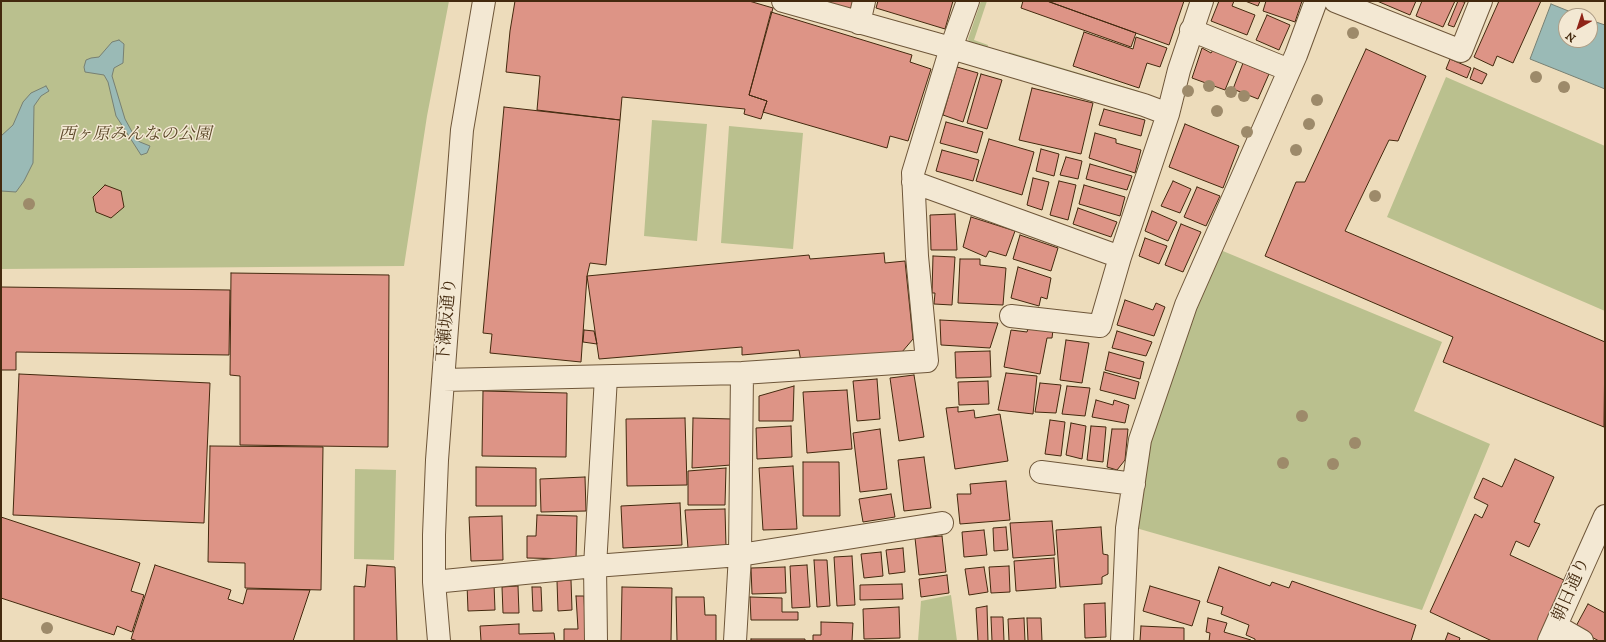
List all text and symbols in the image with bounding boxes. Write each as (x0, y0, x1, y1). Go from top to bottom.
north arrow (1558, 8, 1598, 48)
text: N (1563, 28, 1579, 45)
park label: 西ヶ原みんなの公園 (59, 125, 211, 145)
street label: 下瀬坂通り (434, 277, 462, 363)
street label: 朝日通り (1549, 555, 1595, 625)

